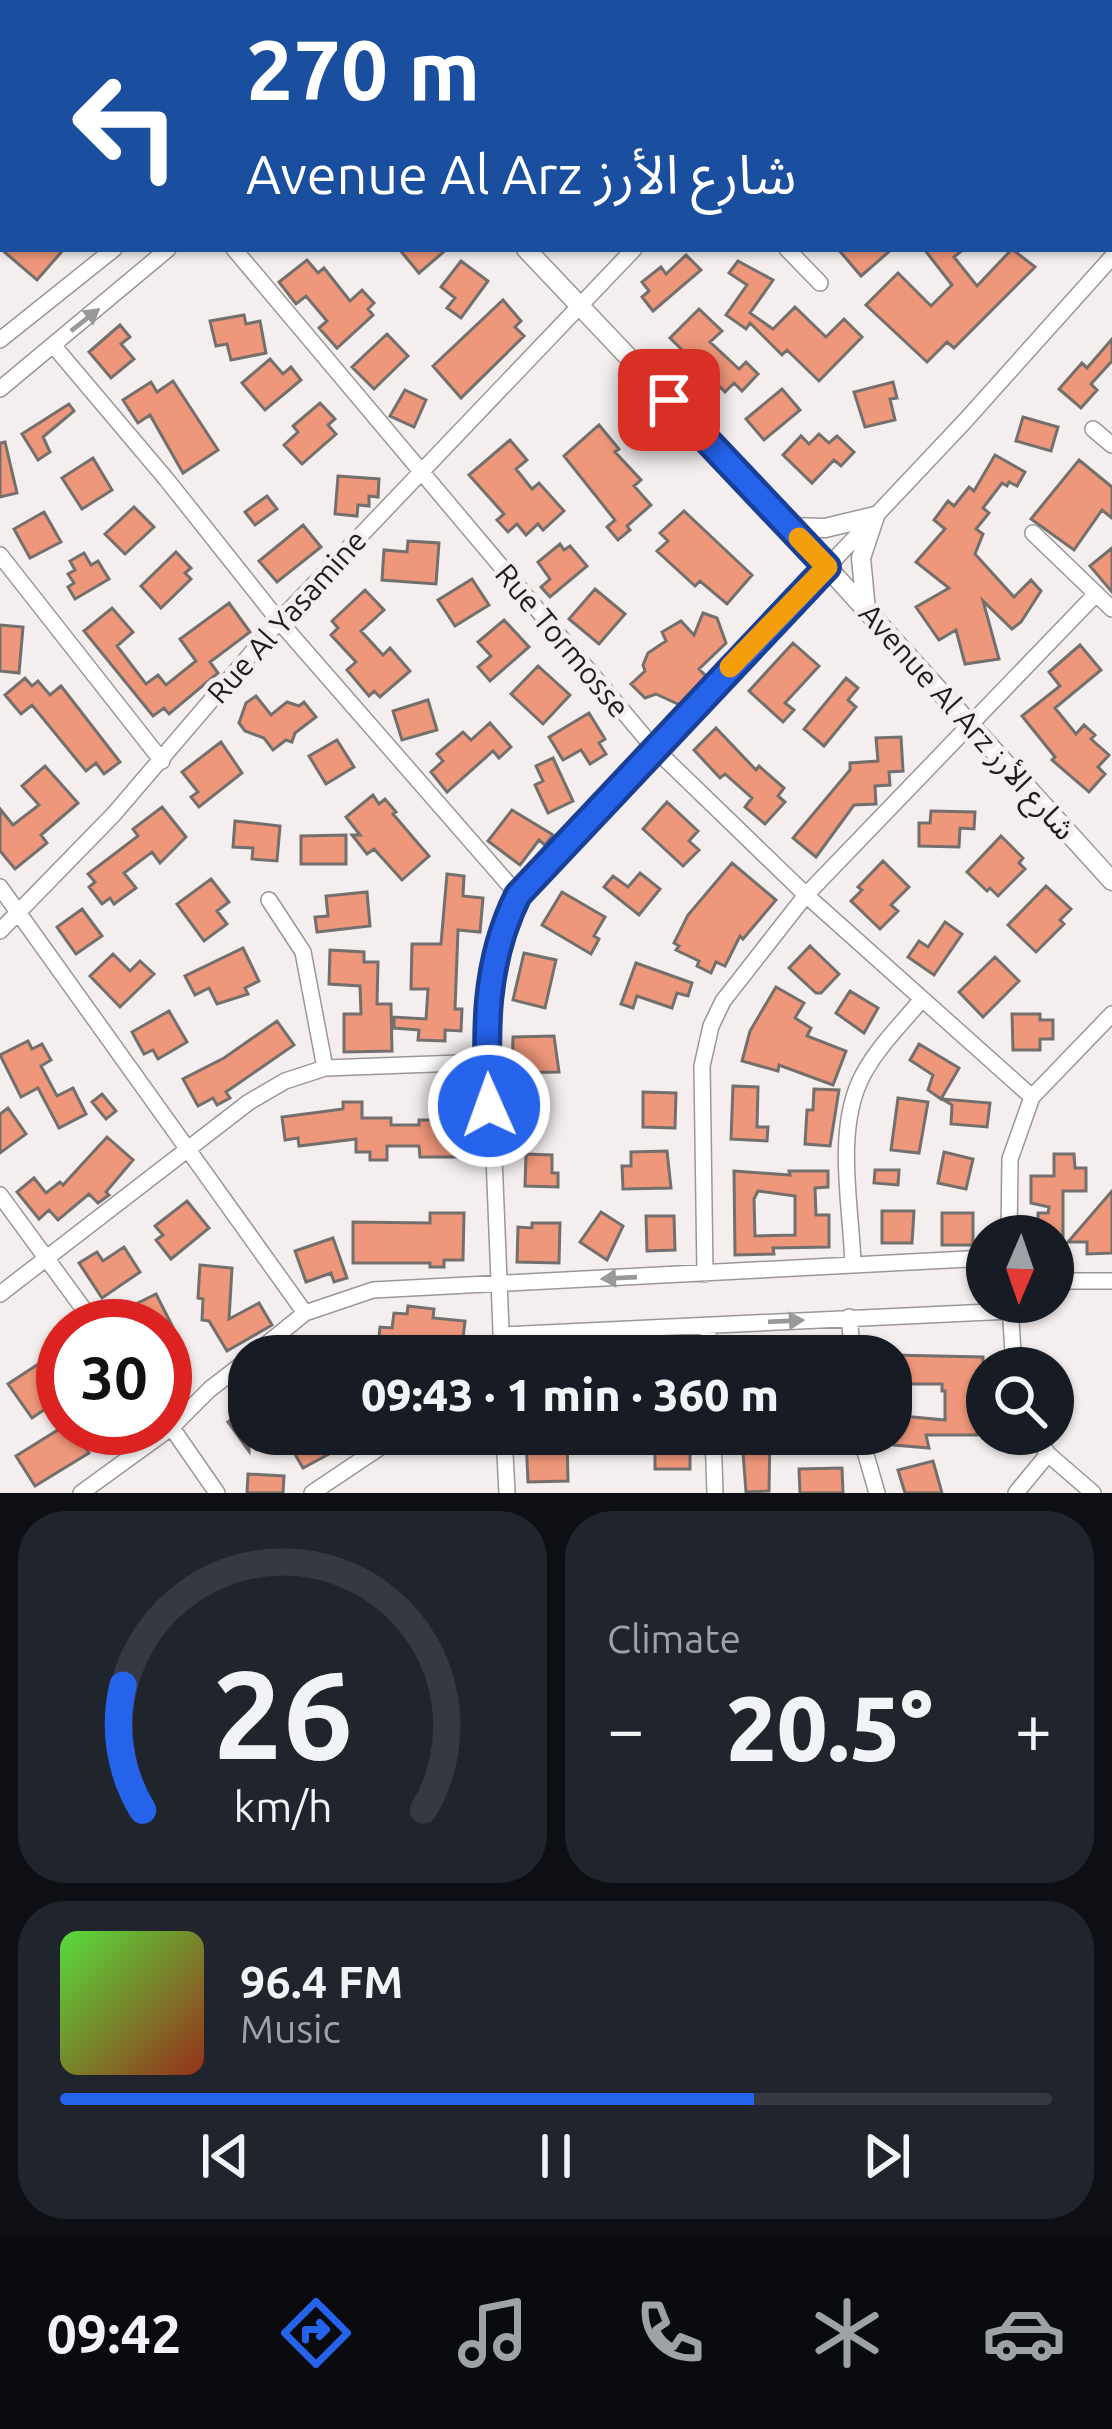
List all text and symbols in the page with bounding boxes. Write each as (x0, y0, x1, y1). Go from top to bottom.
text: 270 m (246, 22, 480, 116)
icon: left (48, 48, 204, 204)
text: Avenue Al Arz شارع الأرز (246, 144, 796, 204)
one-way arrow (69, 308, 100, 333)
pin (618, 349, 720, 451)
icon: arrive (636, 367, 702, 433)
street label: Rue Al Yasamine (200, 523, 373, 710)
street label: Rue Tormosse (489, 557, 637, 724)
street label: Avenue Al Arz شارع الأرز (848, 596, 1083, 850)
position arrow (426, 1043, 552, 1169)
north arrow (966, 1215, 1074, 1323)
map controls (966, 1215, 1074, 1455)
one-way arrow (599, 1269, 637, 1288)
speed limit sign: 30 (36, 1299, 192, 1455)
one-way arrow (768, 1311, 806, 1330)
button: search (966, 1347, 1074, 1455)
text: 09:43 · 1 min · 360 m (361, 1369, 779, 1420)
text: Climate (607, 1617, 741, 1660)
text: 26 (212, 1643, 353, 1783)
text: 20.5° (726, 1677, 933, 1778)
text: − (607, 1691, 644, 1765)
text: + (1015, 1691, 1052, 1765)
text: km/h (233, 1782, 332, 1830)
text: 96.4 FM (240, 1956, 403, 2007)
text: Music (240, 2007, 341, 2050)
icon: previous (192, 2123, 258, 2189)
icon: pause (523, 2123, 589, 2189)
icon: next (854, 2123, 920, 2189)
icon: directions (274, 2291, 358, 2375)
icon: music (451, 2291, 535, 2375)
icon: phone (628, 2291, 712, 2375)
icon: climate (805, 2291, 889, 2375)
icon: car (982, 2291, 1066, 2375)
text: 09:42 (46, 2303, 182, 2363)

